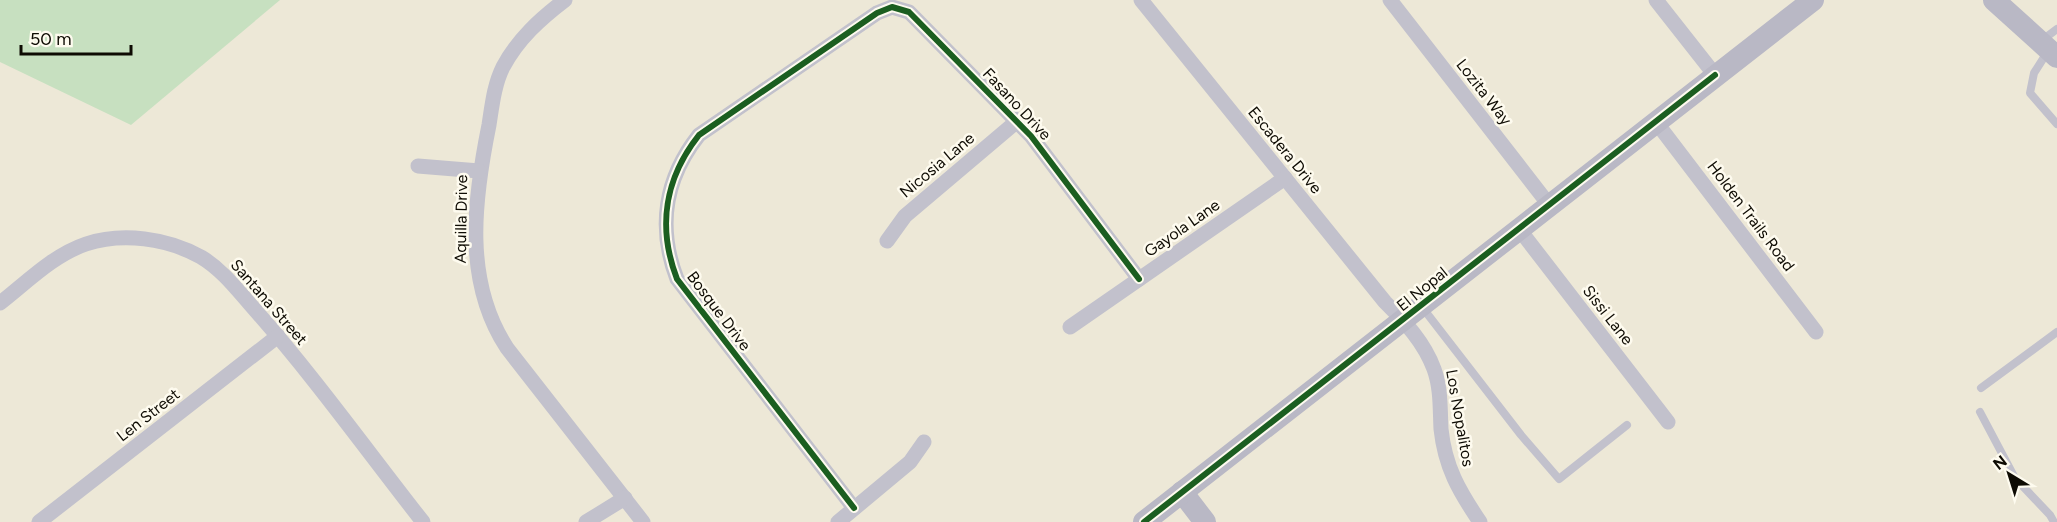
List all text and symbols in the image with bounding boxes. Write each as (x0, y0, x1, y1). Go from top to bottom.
scale bar (21, 18, 130, 56)
text: 50 m (30, 28, 72, 50)
street label: Lozita Way (1452, 55, 1516, 129)
street label: Fasano Drive (979, 64, 1055, 144)
street label: Escadera Drive (1244, 103, 1326, 198)
street label: Nicosia Lane (896, 128, 978, 202)
street label: Holden Trails Road (1703, 157, 1799, 275)
street label: Aquilla Drive (451, 174, 471, 264)
street label: Gayola Lane (1141, 195, 1223, 261)
street label: Santana Street (227, 255, 311, 349)
street label: El Nopal (1393, 263, 1451, 315)
street label: Bosque Drive (683, 268, 755, 355)
street label: Sissi Lane (1579, 281, 1637, 349)
street label: Los Nopalitos (1442, 368, 1478, 468)
street label: Len Street (113, 385, 183, 445)
north arrow (1979, 444, 2039, 504)
text: N (1989, 451, 2011, 474)

